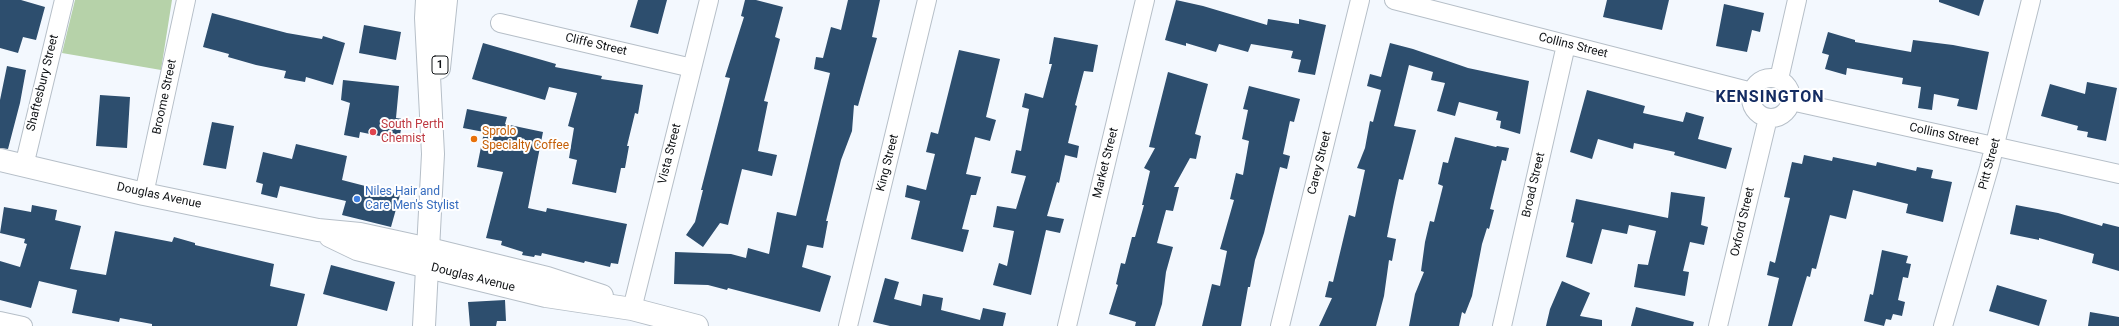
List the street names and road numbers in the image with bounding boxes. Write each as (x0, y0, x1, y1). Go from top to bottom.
street label: Collins Street (1537, 30, 1609, 62)
street label: Cliffe Street (564, 31, 628, 59)
street label: Shaftesbury Street (24, 33, 62, 133)
road number: 1 (432, 56, 448, 74)
street label: Broome Street (150, 58, 180, 136)
street label: Collins Street (1908, 121, 1980, 149)
street label: Vista Street (656, 122, 684, 186)
street label: Market Street (1090, 126, 1122, 200)
street label: Carey Street (1305, 130, 1335, 196)
street label: King Street (874, 133, 902, 193)
street label: Pitt Street (1976, 137, 2004, 191)
street label: Broad Street (1520, 151, 1548, 219)
street label: Douglas Avenue (115, 180, 203, 212)
street label: Oxford Street (1728, 186, 1758, 258)
street label: Douglas Avenue (430, 261, 516, 295)

